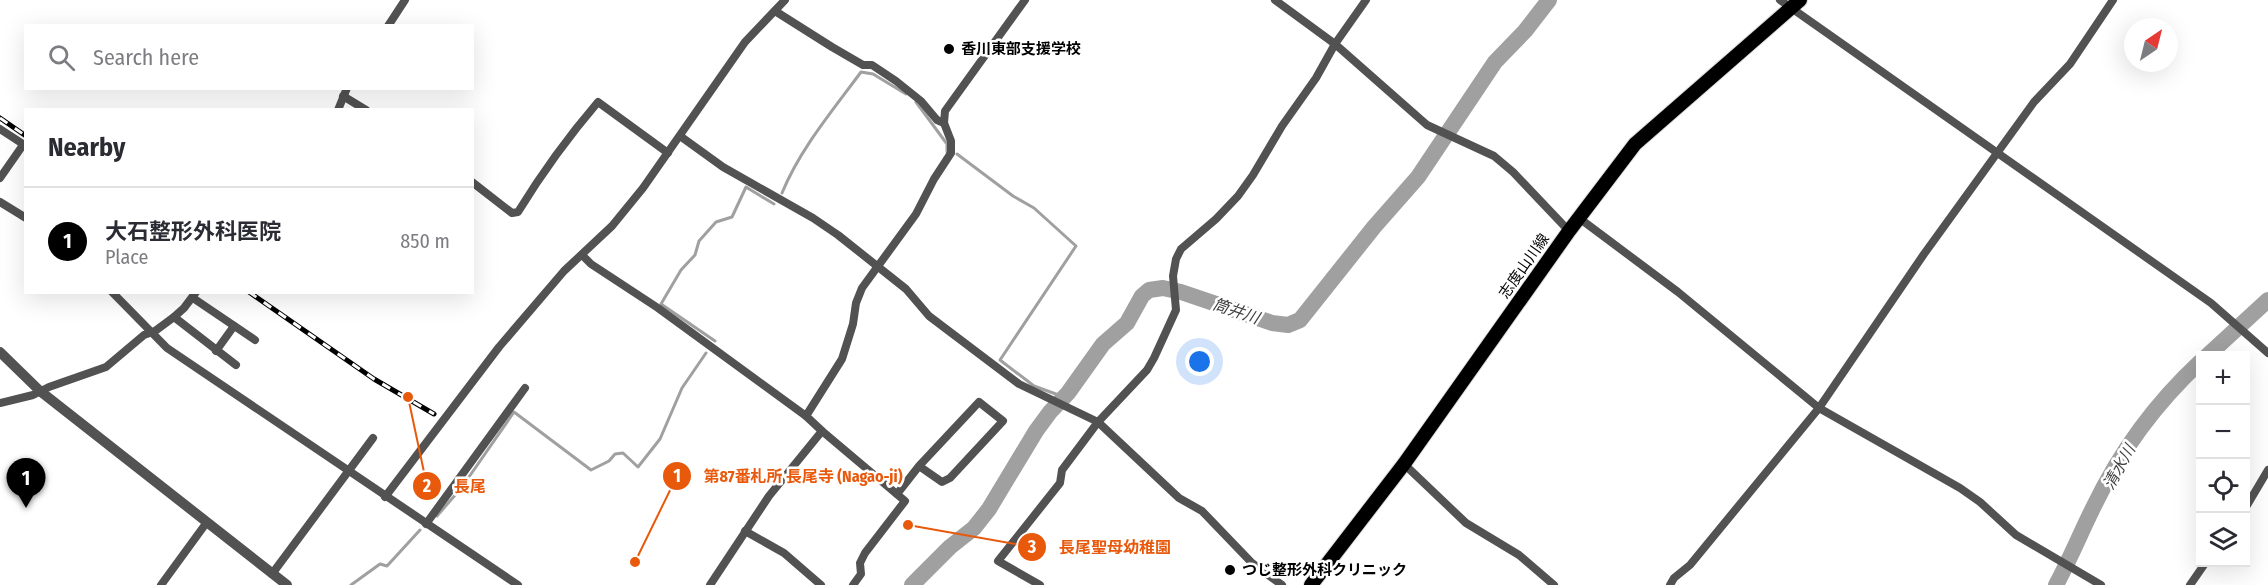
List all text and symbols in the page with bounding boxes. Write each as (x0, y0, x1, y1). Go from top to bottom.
north arrow (2124, 18, 2178, 72)
search box (24, 24, 474, 90)
place label: 香川東部支援学校 (961, 40, 1081, 58)
icon: search (45, 41, 78, 74)
marker: 香川東部支援学校 (942, 42, 956, 56)
text: Search here (93, 44, 199, 71)
text: Nearby (48, 132, 125, 163)
text: 大石整形外科医院 (105, 218, 281, 245)
text: 1 (63, 229, 72, 253)
text: 850 m (400, 229, 450, 253)
street label: 志度山川線 (1495, 230, 1553, 302)
text: Place (105, 245, 148, 269)
water label: 筒井川 (1210, 294, 1264, 328)
your location (1185, 347, 1214, 376)
map controls (2196, 351, 2250, 567)
button: + (2196, 351, 2250, 405)
button: − (2196, 405, 2250, 459)
water label: 清水川 (2099, 440, 2140, 493)
pin: 1 (6, 458, 46, 508)
callout: 第87番札所 長尾寺 (Nagao-ji) (662, 459, 915, 493)
button: locate (2196, 459, 2250, 513)
text: 1 (673, 465, 681, 487)
text: 第87番札所 長尾寺 (Nagao-ji) (704, 467, 903, 486)
callout: 長尾 (412, 469, 498, 503)
text: 2 (422, 475, 431, 497)
text: 長尾 (454, 477, 486, 496)
button: layers (2196, 513, 2250, 567)
callout: 長尾聖母幼稚園 (1017, 530, 1183, 564)
text: 3 (1027, 536, 1037, 558)
text: 長尾聖母幼稚園 (1059, 538, 1171, 557)
place label: つじ整形外科クリニック (1242, 561, 1407, 579)
marker: つじ整形外科クリニック (1223, 563, 1237, 577)

